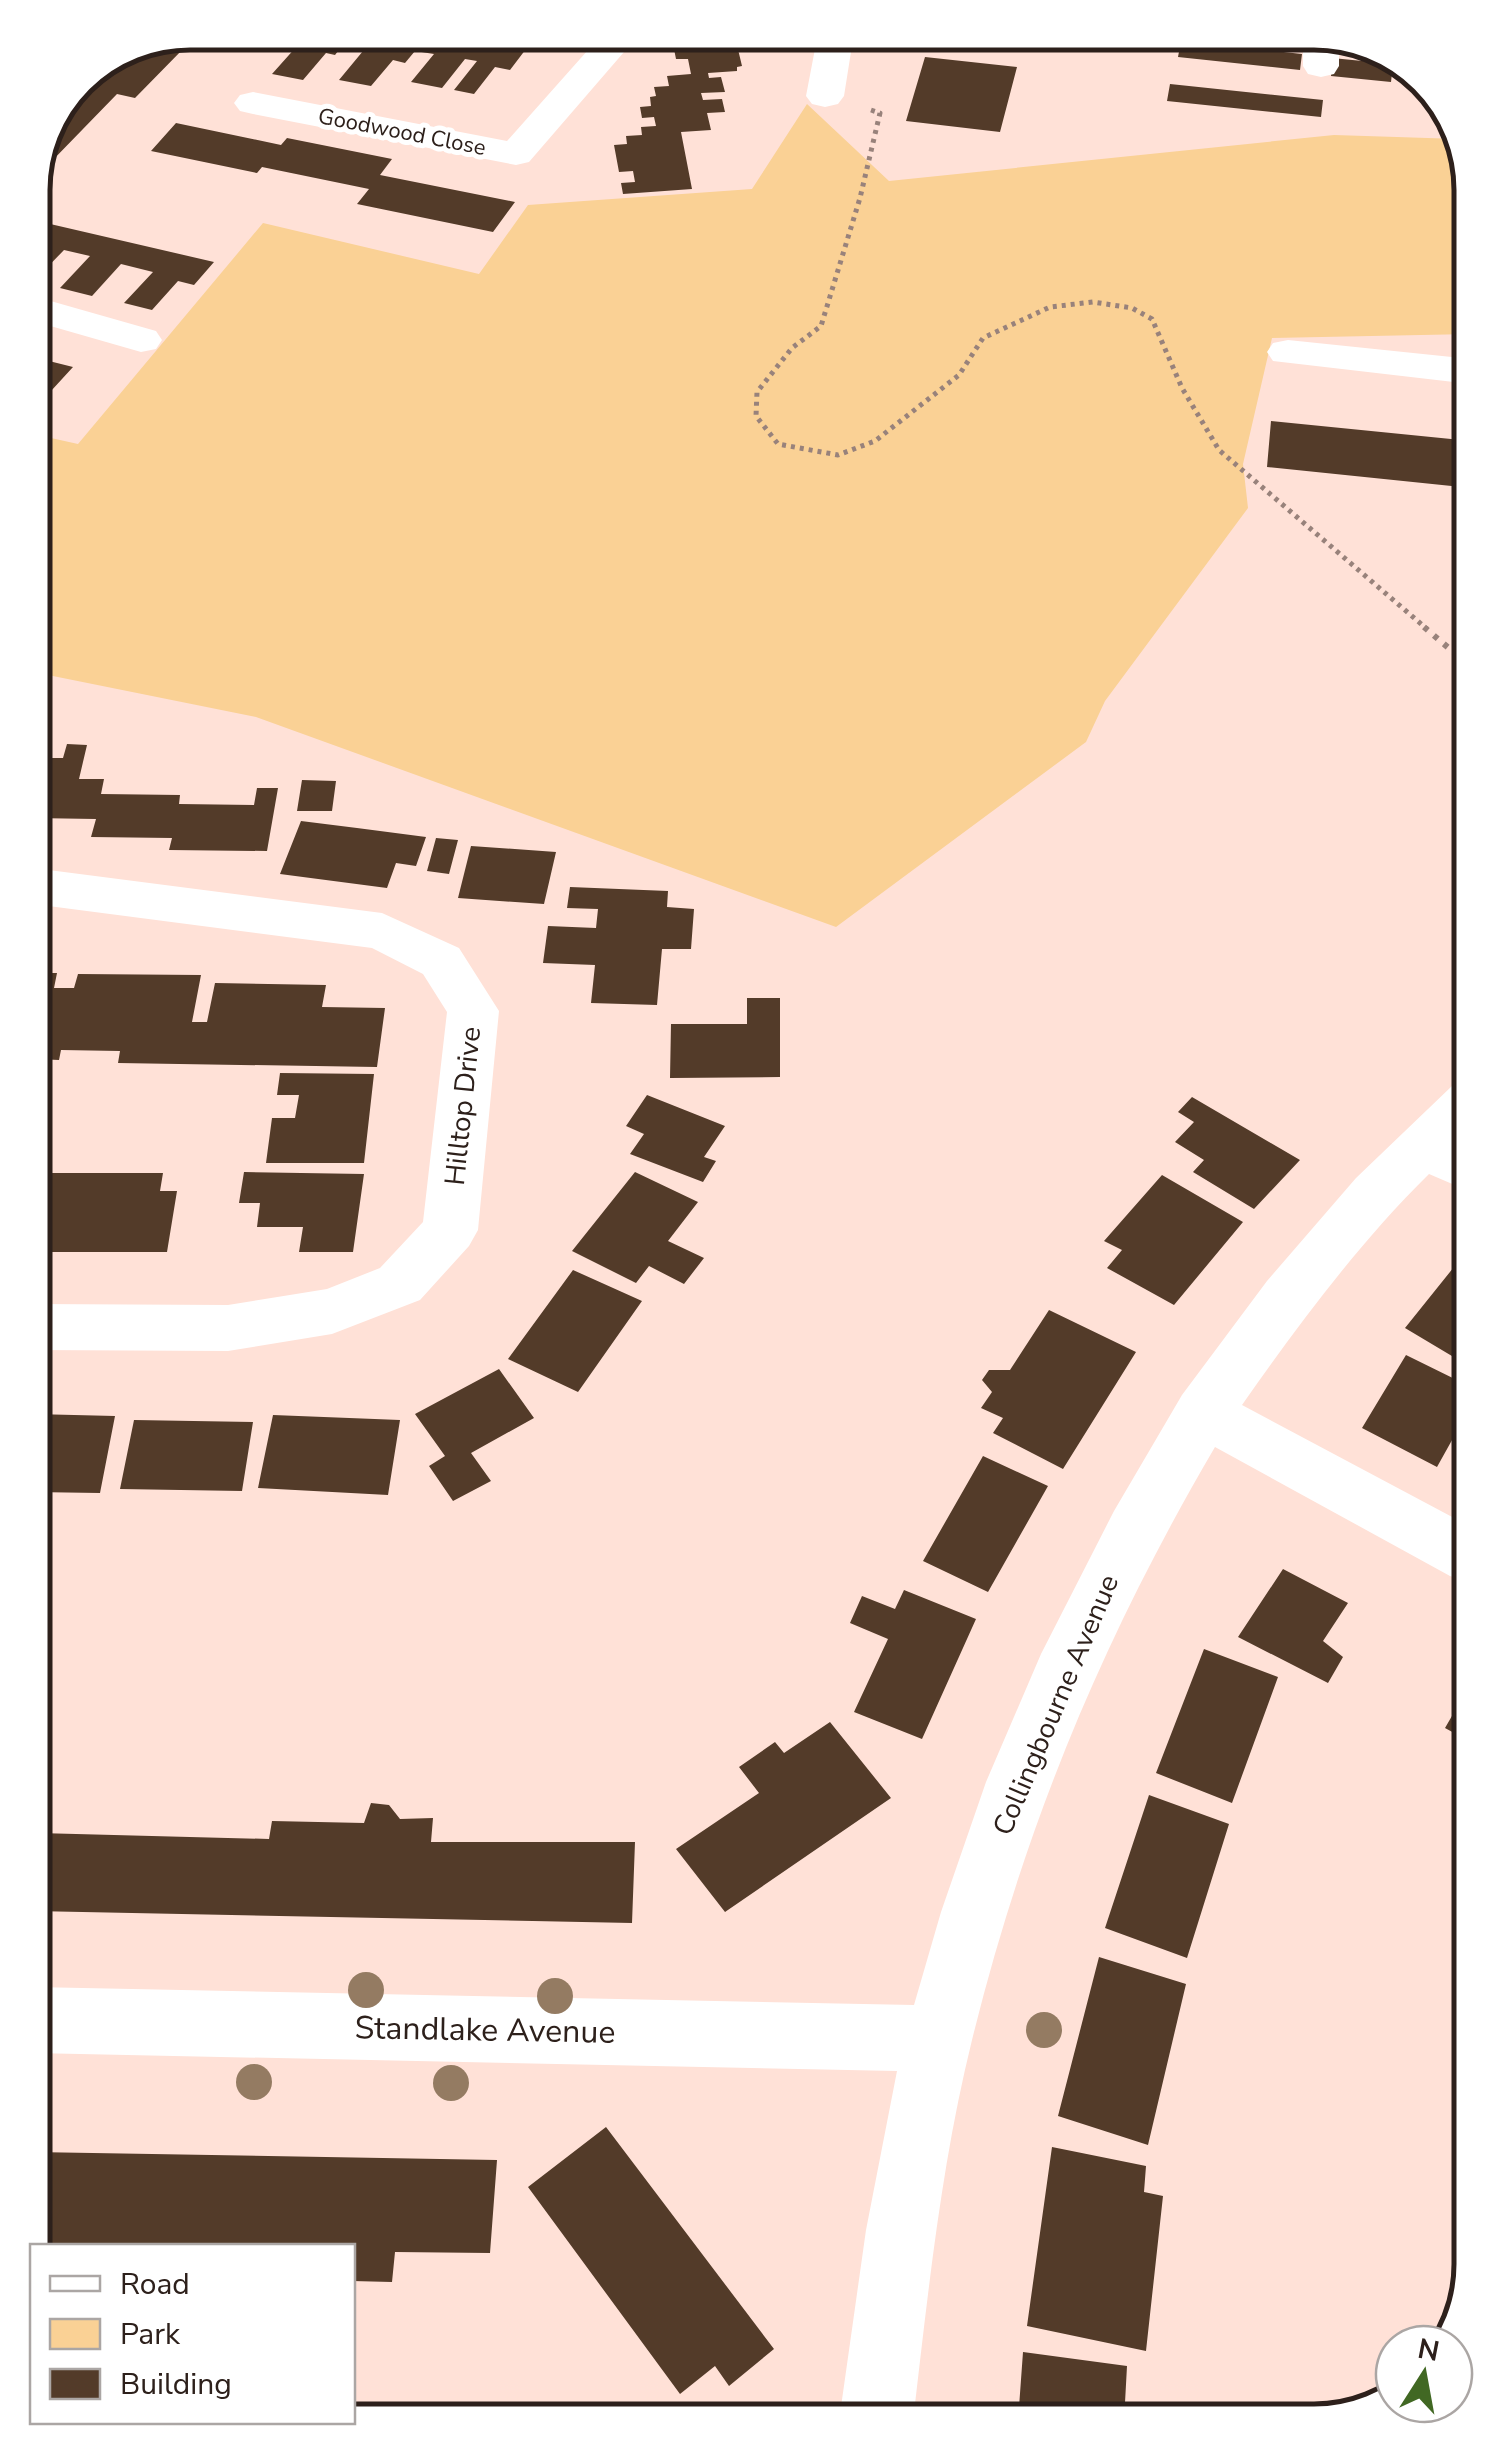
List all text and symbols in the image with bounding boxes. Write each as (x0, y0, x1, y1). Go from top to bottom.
street label: Goodwood Close (316, 101, 488, 163)
street label: Hilltop Drive (436, 1025, 490, 1187)
street label: Collingbourne Avenue (984, 1569, 1128, 1841)
street label: Standlake Avenue (354, 2006, 616, 2054)
legend (30, 2244, 355, 2424)
text: Road (120, 2264, 190, 2305)
text: Park (120, 2314, 181, 2355)
north arrow (1374, 2324, 1474, 2424)
text: N (1415, 2330, 1442, 2371)
text: Building (120, 2364, 232, 2405)

